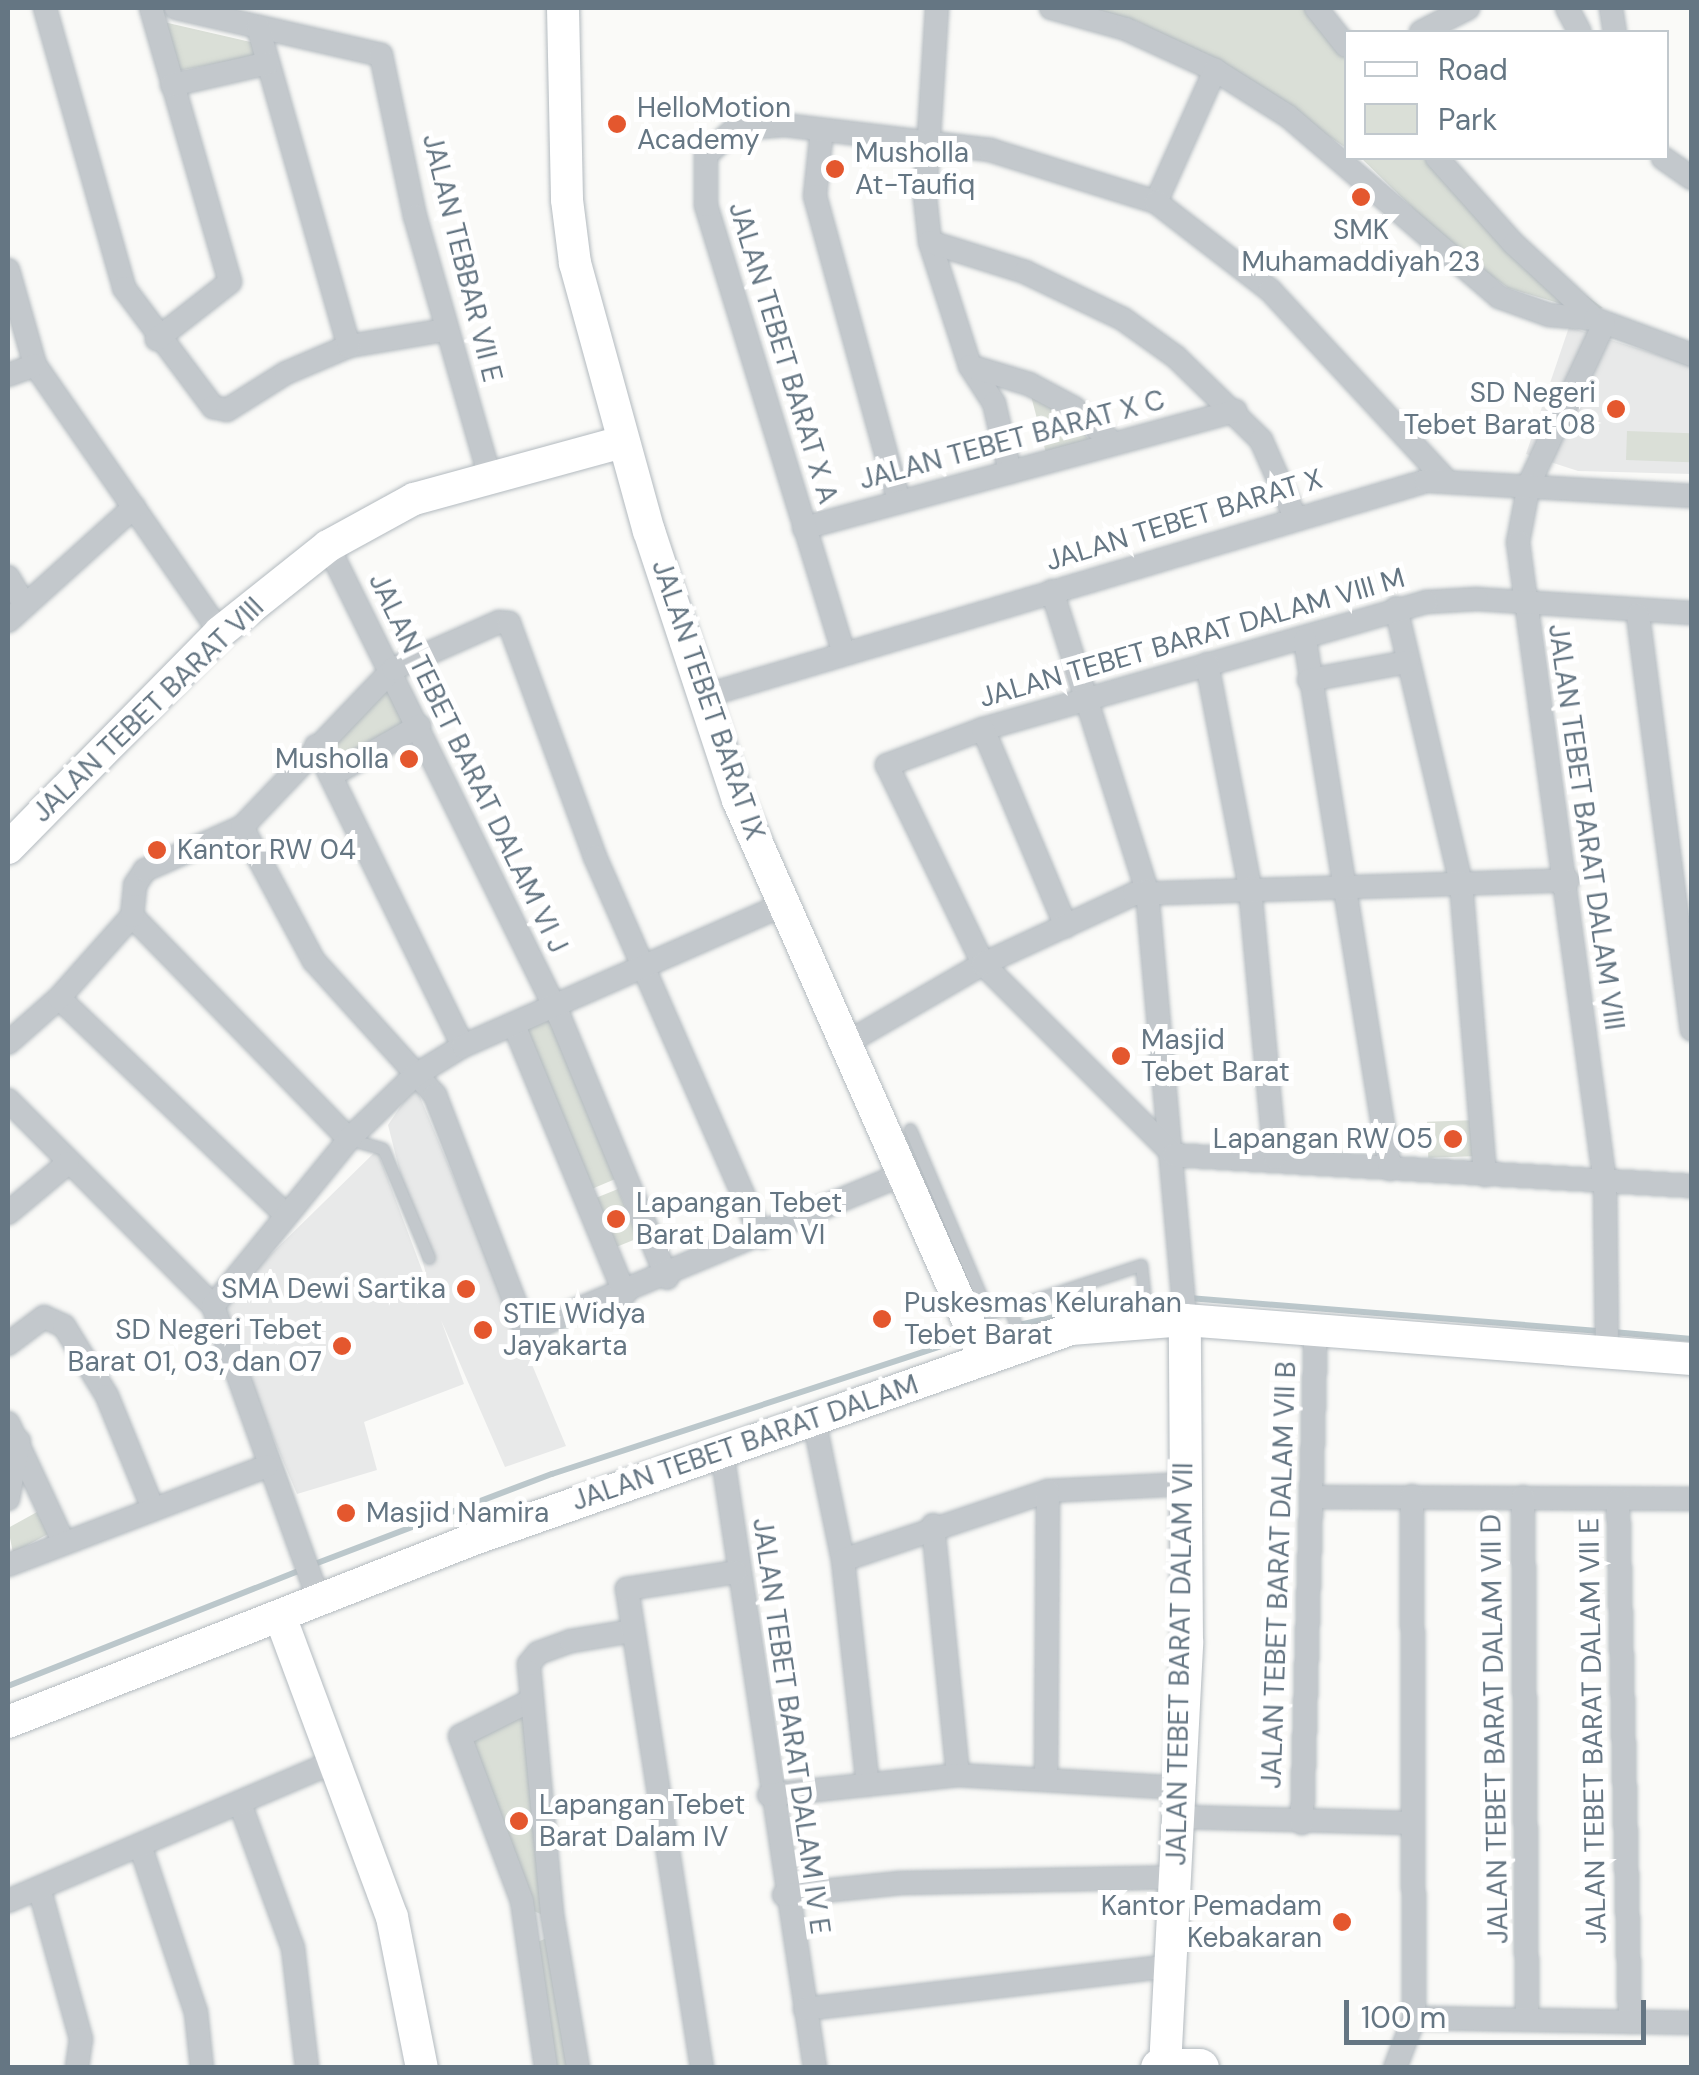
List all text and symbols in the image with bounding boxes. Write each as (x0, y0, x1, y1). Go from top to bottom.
legend (1344, 30, 1669, 160)
text: Road (1438, 50, 1508, 89)
place label: HelloMotion Academy (637, 91, 791, 157)
text: Park (1438, 100, 1497, 139)
marker: HelloMotion Academy (606, 113, 628, 135)
street label: JALAN TEBBAR VII E (415, 130, 509, 386)
place label: Musholla At-Taufiq (855, 136, 975, 202)
marker: Musholla At-Taufiq (824, 158, 846, 180)
marker: SMK Muhamaddiyah 23 (1350, 186, 1372, 208)
street label: JALAN TEBET BARAT X A (721, 198, 845, 508)
place label: SMK Muhamaddiyah 23 (1241, 213, 1481, 279)
place label: SD Negeri Tebet Barat 08 (1404, 376, 1596, 442)
street label: JALAN TEBET BARAT X C (856, 383, 1168, 497)
marker: SD Negeri Tebet Barat 08 (1605, 398, 1627, 420)
street label: JALAN TEBET BARAT X (1042, 462, 1326, 578)
street label: JALAN TEBET BARAT IX (644, 556, 772, 844)
street label: JALAN TEBET BARAT DALAM VIII M (976, 561, 1408, 715)
street label: JALAN TEBET BARAT DALAM VI J (361, 568, 575, 958)
street label: JALAN TEBET BARAT VIII (25, 591, 271, 829)
street label: JALAN TEBET BARAT DALAM VIII (1541, 622, 1631, 1032)
place label: Musholla (275, 742, 389, 776)
marker: Musholla (398, 748, 420, 770)
place label: Kantor RW 04 (177, 833, 356, 867)
marker: Kantor RW 04 (146, 839, 168, 861)
place label: Masjid Tebet Barat (1141, 1023, 1290, 1089)
marker: Masjid Tebet Barat (1110, 1045, 1132, 1067)
place label: Lapangan RW 05 (1213, 1122, 1433, 1156)
marker: Lapangan RW 05 (1442, 1128, 1464, 1150)
place label: Lapangan Tebet Barat Dalam VI (636, 1186, 842, 1252)
marker: Lapangan Tebet Barat Dalam VI (605, 1208, 627, 1230)
place label: SMA Dewi Sartika (221, 1272, 446, 1306)
marker: SMA Dewi Sartika (455, 1278, 477, 1300)
place label: Puskesmas Kelurahan Tebet Barat (904, 1286, 1182, 1352)
place label: STIE Widya Jayakarta (503, 1297, 646, 1363)
marker: Puskesmas Kelurahan Tebet Barat (869, 1306, 895, 1332)
place label: SD Negeri Tebet Barat 01, 03, dan 07 (68, 1313, 322, 1379)
marker: STIE Widya Jayakarta (472, 1319, 494, 1341)
marker: SD Negeri Tebet Barat 01, 03, dan 07 (331, 1335, 353, 1357)
street label: JALAN TEBET BARAT DALAM VII B (1255, 1361, 1303, 1789)
street label: JALAN TEBET BARAT DALAM (567, 1368, 923, 1518)
street label: JALAN TEBET BARAT DALAM VII (1160, 1462, 1200, 1866)
place label: Masjid Namira (366, 1496, 549, 1530)
marker: Masjid Namira (335, 1502, 357, 1524)
street label: JALAN TEBET BARAT DALAM VII D (1474, 1514, 1516, 1944)
street label: JALAN TEBET BARAT DALAM IV E (745, 1516, 837, 1936)
street label: JALAN TEBET BARAT DALAM VII E (1572, 1517, 1614, 1945)
place label: Lapangan Tebet Barat Dalam IV (539, 1788, 745, 1854)
marker: Lapangan Tebet Barat Dalam IV (508, 1810, 530, 1832)
place label: Kantor Pemadam Kebakaran (1101, 1889, 1322, 1955)
marker: Kantor Pemadam Kebakaran (1331, 1911, 1353, 1933)
scale bar (1349, 1980, 1652, 2042)
text: 100 m (1361, 1998, 1446, 2037)

